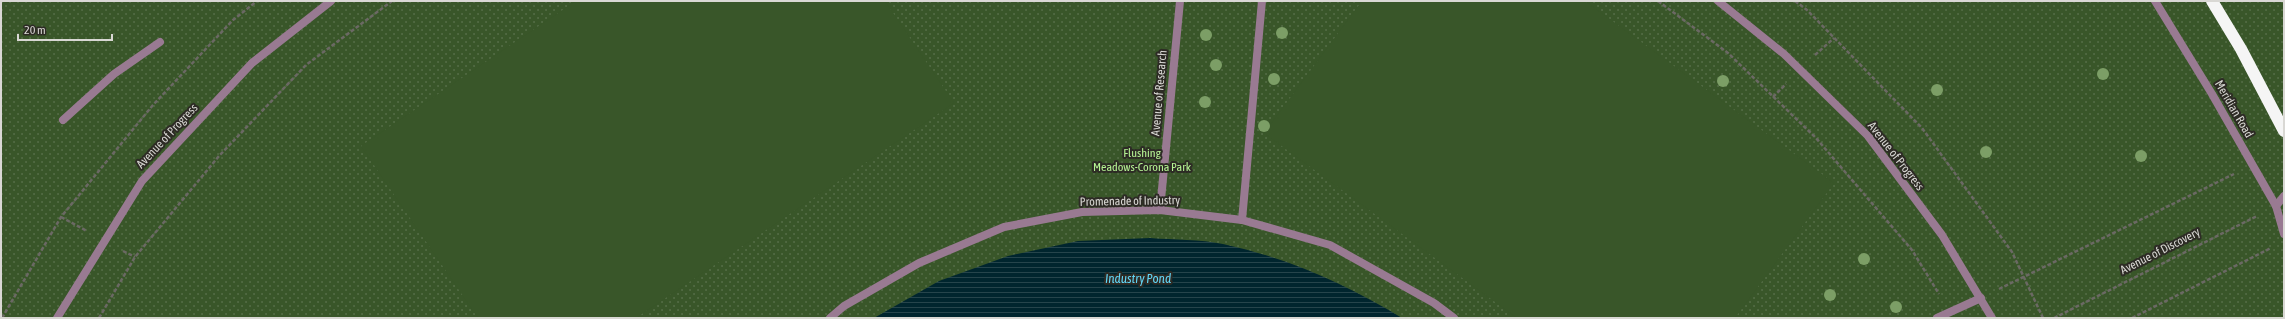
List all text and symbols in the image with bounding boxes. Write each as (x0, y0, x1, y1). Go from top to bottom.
scale bar (18, 16, 112, 42)
text: 20 m (24, 23, 46, 37)
street label: Avenue of Research (1148, 50, 1170, 136)
street label: Meridian Road (2212, 78, 2256, 140)
street label: Avenue of Progress (134, 101, 200, 171)
street label: Avenue of Progress (1865, 119, 1927, 193)
park label: Flushing Meadows-Corona Park (1093, 146, 1192, 174)
street label: Promenade of Industry (1080, 193, 1180, 209)
street label: Avenue of Discovery (2118, 225, 2202, 277)
water label: Industry Pond (1105, 271, 1171, 286)

